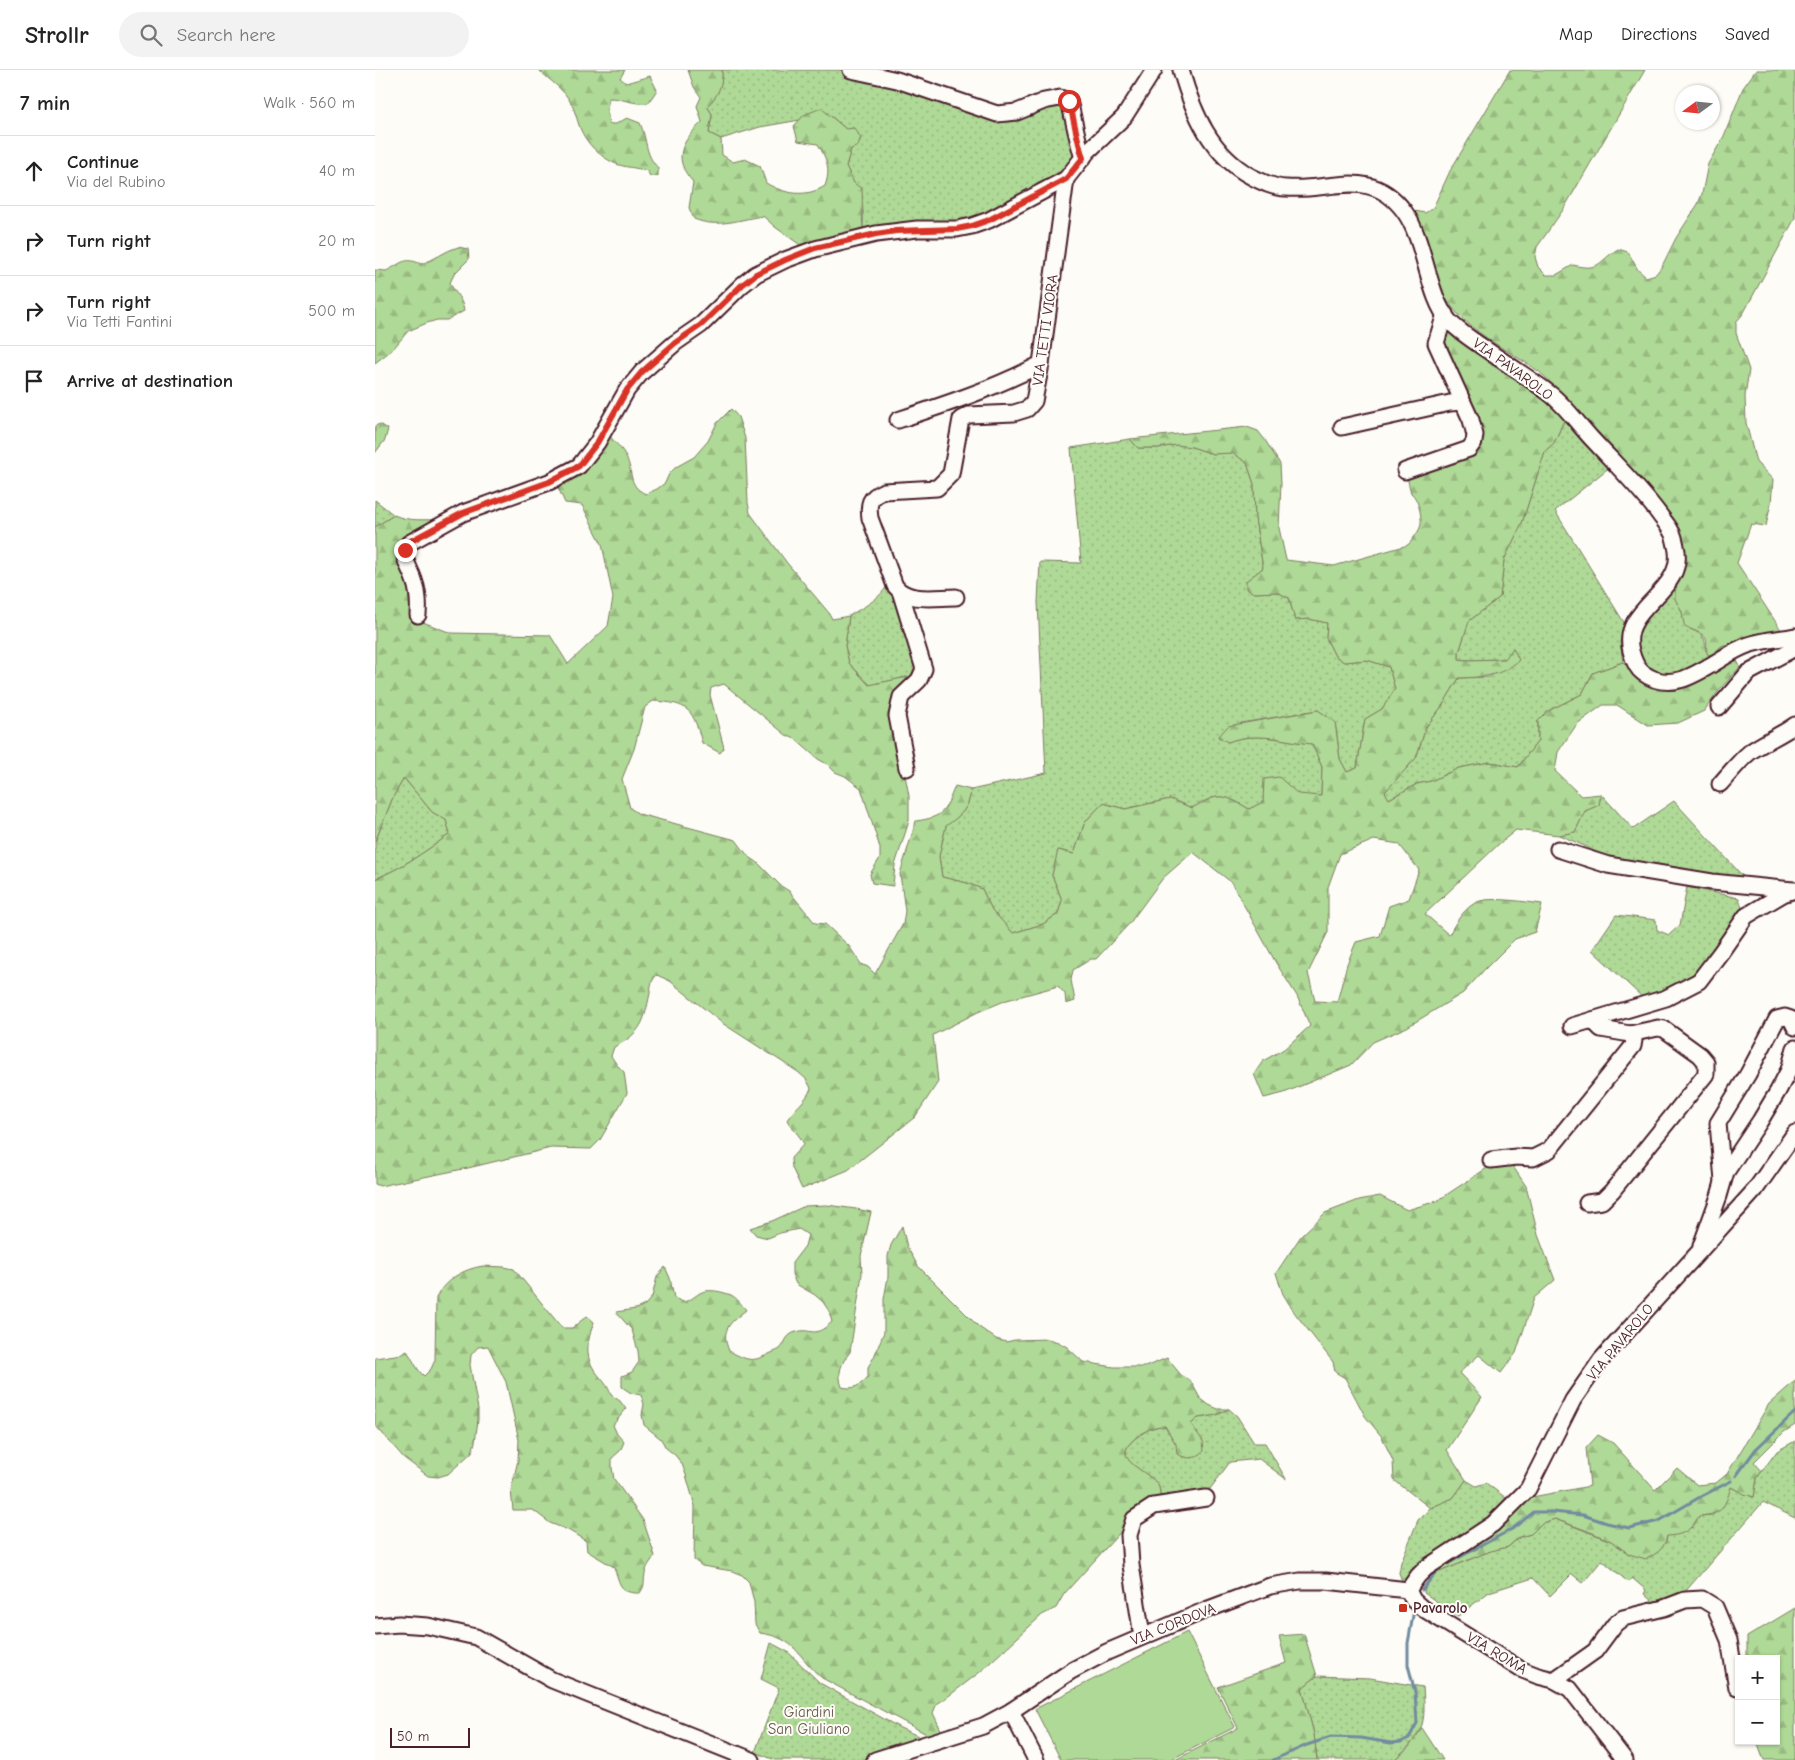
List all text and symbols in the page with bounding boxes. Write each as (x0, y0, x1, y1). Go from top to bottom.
search box (119, 12, 469, 57)
text: Strollr (25, 21, 89, 49)
icon: search (137, 21, 165, 49)
text: Search here (177, 24, 276, 46)
text: Map (1559, 24, 1593, 45)
text: Directions (1621, 24, 1697, 45)
text: Saved (1725, 24, 1770, 45)
north arrow (1675, 85, 1720, 130)
route start (1058, 90, 1081, 113)
text: 7 min (20, 91, 70, 115)
text: Walk · 560 m (264, 94, 355, 112)
text: Continue (67, 151, 139, 173)
icon: ahead (20, 157, 48, 185)
text: 40 m (319, 162, 355, 180)
text: Via del Rubino (67, 173, 165, 191)
icon: right (20, 227, 48, 255)
text: Turn right (67, 230, 151, 252)
text: 20 m (318, 232, 355, 250)
street label: VIA TETTI VIORA (1028, 273, 1062, 387)
text: Turn right (67, 291, 151, 313)
icon: right (20, 297, 48, 325)
text: 500 m (308, 302, 355, 320)
text: Via Tetti Fantini (67, 313, 172, 331)
street label: VIA PAVAROLO (1469, 334, 1557, 404)
icon: arrive (20, 367, 48, 395)
text: Arrive at destination (67, 370, 233, 392)
route end (394, 539, 417, 562)
street label: VIA PAVAROLO (1583, 1300, 1657, 1384)
street label: VIA CORDOVA (1128, 1599, 1218, 1649)
place label: Pavarolo (1413, 1599, 1468, 1617)
marker: Pavarolo (1397, 1602, 1409, 1614)
street label: VIA ROMA (1463, 1628, 1531, 1678)
map controls (1735, 1655, 1780, 1745)
button: + (1735, 1655, 1780, 1700)
button: − (1735, 1700, 1780, 1745)
park label: Giardini San Giuliano (768, 1703, 850, 1738)
scale bar (390, 1725, 470, 1748)
text: 50 m (397, 1728, 429, 1745)

